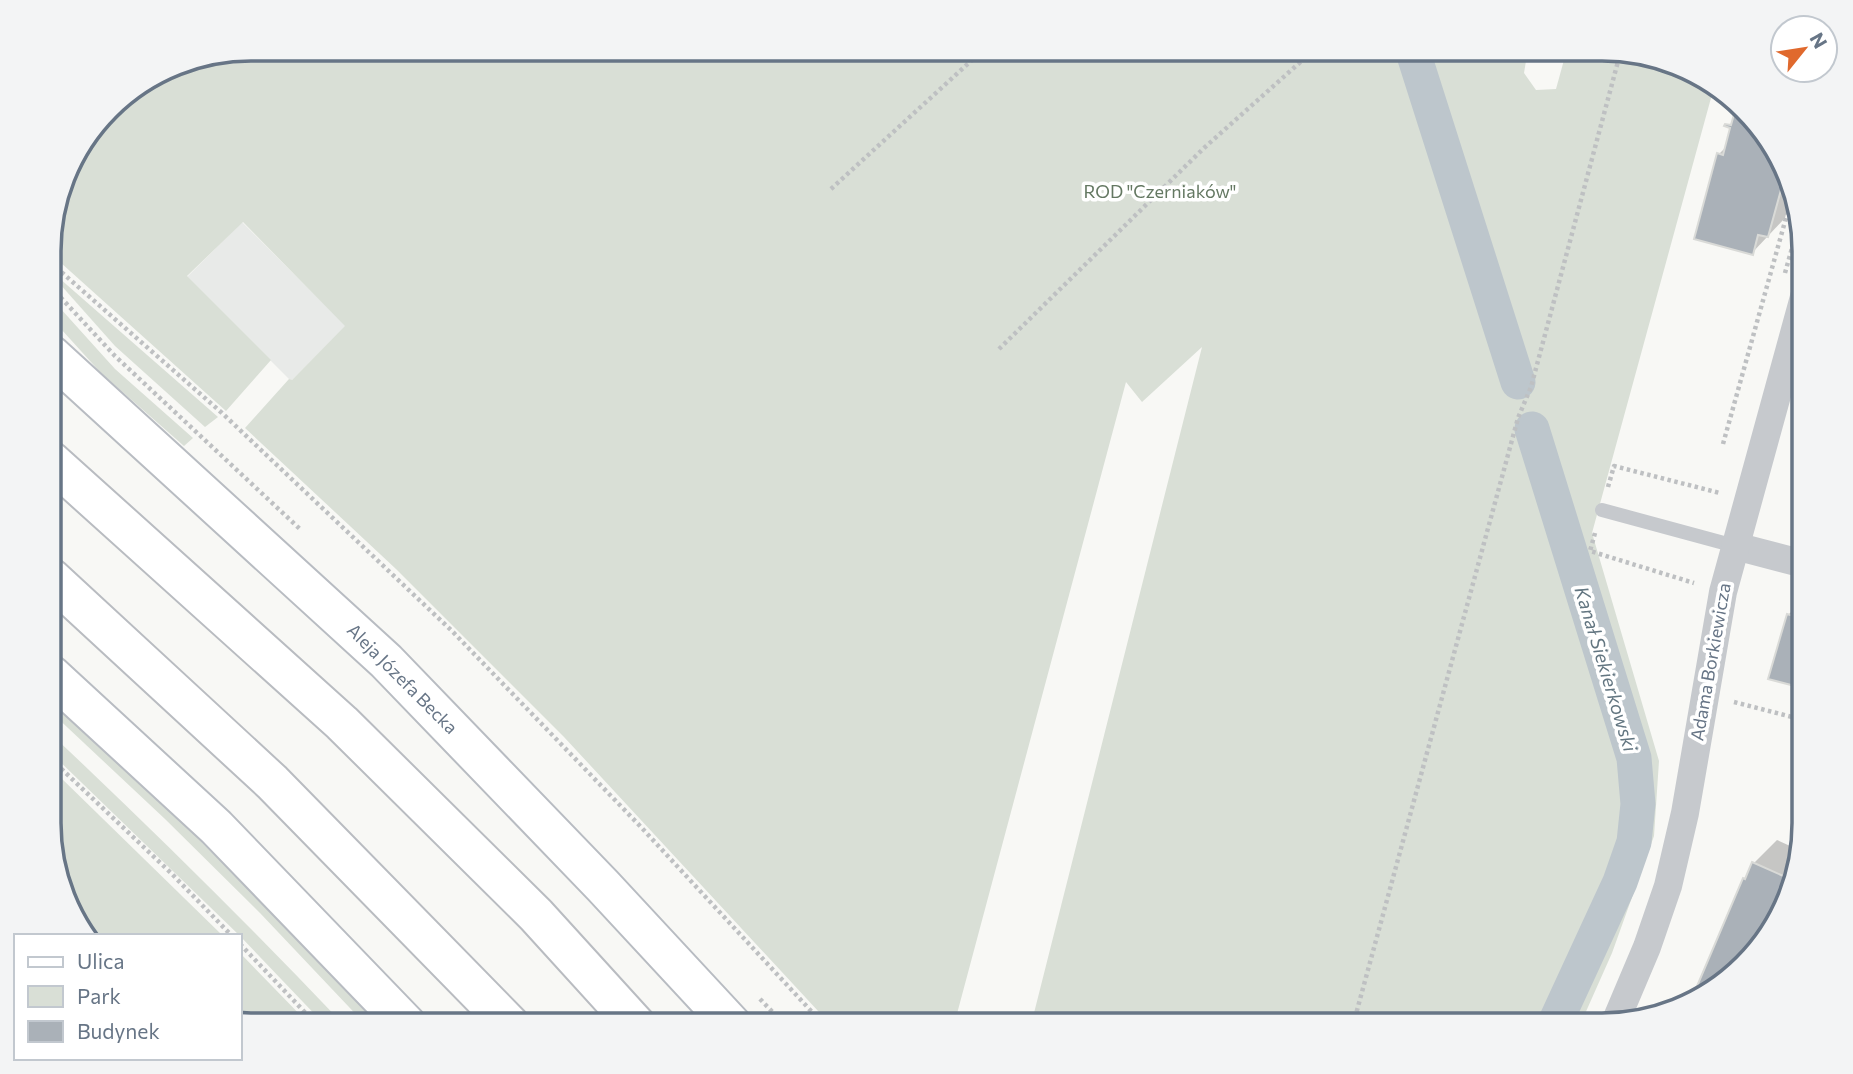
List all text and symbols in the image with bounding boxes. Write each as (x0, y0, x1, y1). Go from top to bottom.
north arrow (1769, 14, 1839, 84)
text: N (1806, 28, 1833, 52)
park label: ROD "Czerniaków" (1083, 180, 1237, 202)
street label: Adama Borkiewicza (1685, 581, 1735, 742)
water label: Kanał Siekierkowski (1570, 584, 1643, 755)
street label: Aleja Józefa Becka (343, 618, 463, 738)
legend (14, 934, 242, 1060)
text: Ulica (77, 948, 124, 973)
text: Park (77, 983, 121, 1008)
text: Budynek (77, 1018, 160, 1043)

